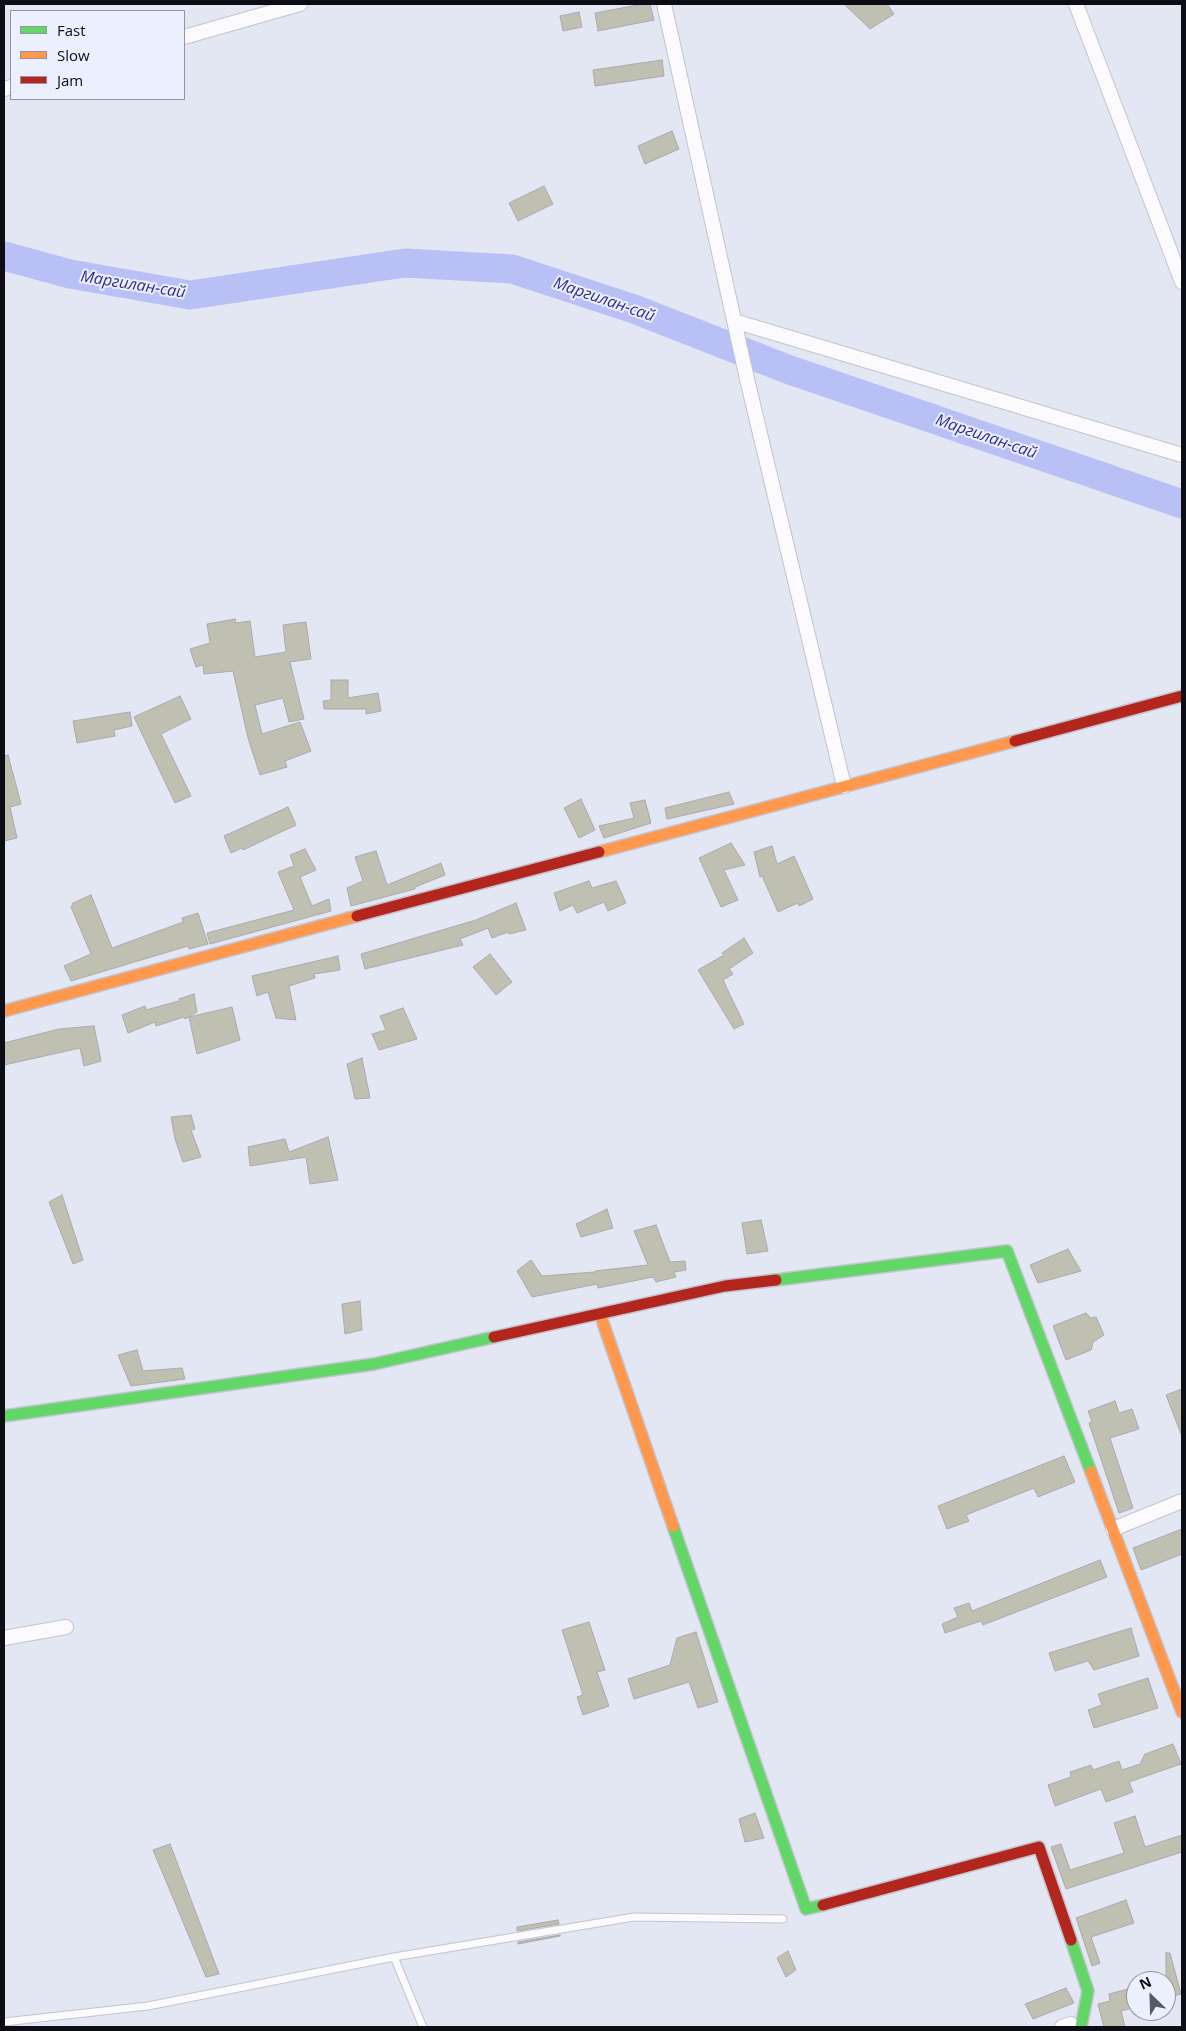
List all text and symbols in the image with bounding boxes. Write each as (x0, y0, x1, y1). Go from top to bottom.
legend (10, 10, 185, 100)
text: Fast (57, 20, 86, 40)
text: Slow (57, 45, 90, 65)
text: Jam (57, 70, 83, 90)
water label: Маргилан-сай (79, 267, 187, 303)
water label: Маргилан-сай (551, 274, 657, 326)
water label: Маргилан-сай (933, 411, 1039, 463)
north arrow (1126, 1971, 1176, 2021)
text: N (1136, 1972, 1154, 1994)

